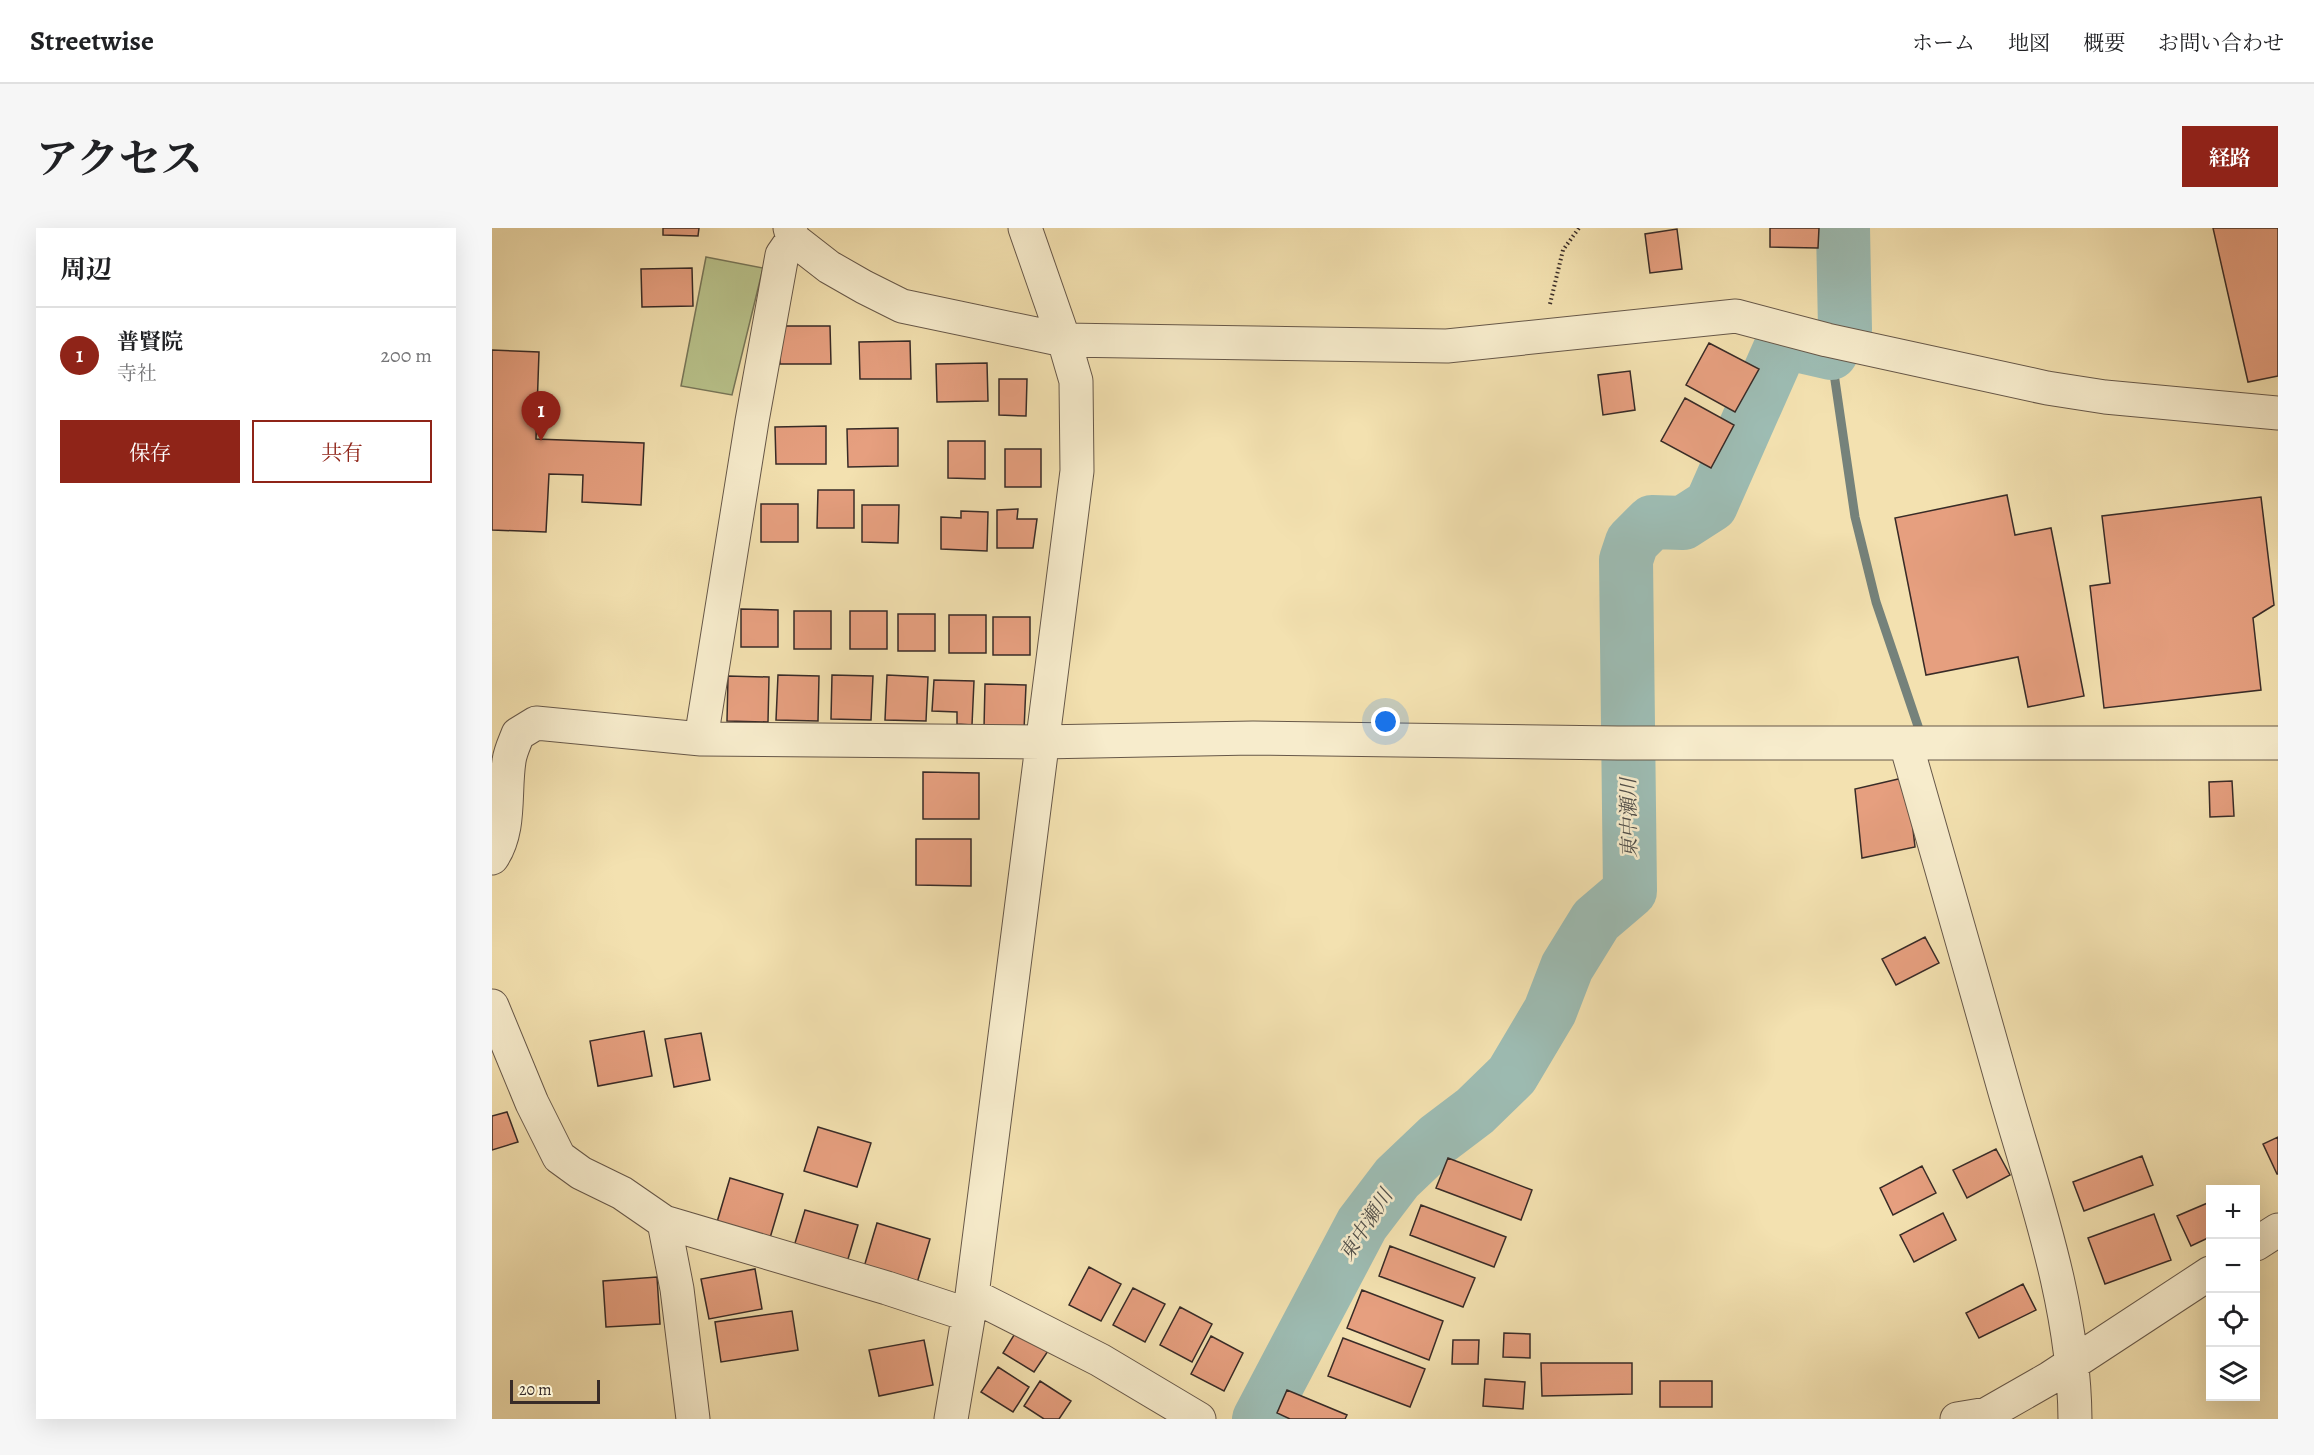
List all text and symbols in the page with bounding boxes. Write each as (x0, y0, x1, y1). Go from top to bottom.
text: Streetwise (30, 22, 154, 60)
text: ホーム (1912, 29, 1975, 57)
text: 地図 (2008, 29, 2050, 57)
text: 概要 (2083, 29, 2125, 57)
text: お問い合わせ (2158, 29, 2284, 57)
button: 経路 (2182, 126, 2278, 187)
text: アクセス (36, 130, 203, 187)
text: 周辺 (60, 252, 112, 287)
text: 普賢院 (117, 327, 183, 357)
text: 1 (76, 342, 83, 369)
text: 200 m (381, 342, 432, 369)
text: 寺社 (117, 360, 157, 387)
pin: 1 (521, 392, 560, 441)
button: 保存 (60, 420, 240, 483)
button: 共有 (252, 420, 432, 483)
your location (1371, 707, 1400, 736)
water label: 東中瀬川 (1615, 776, 1643, 858)
water label: 東中瀬川 (1333, 1182, 1400, 1266)
map controls (2206, 1185, 2260, 1401)
button: + (2206, 1185, 2260, 1239)
button: − (2206, 1239, 2260, 1293)
button: locate (2206, 1293, 2260, 1347)
button: layers (2206, 1347, 2260, 1401)
scale bar (510, 1377, 600, 1404)
text: 20 m (519, 1379, 552, 1401)

